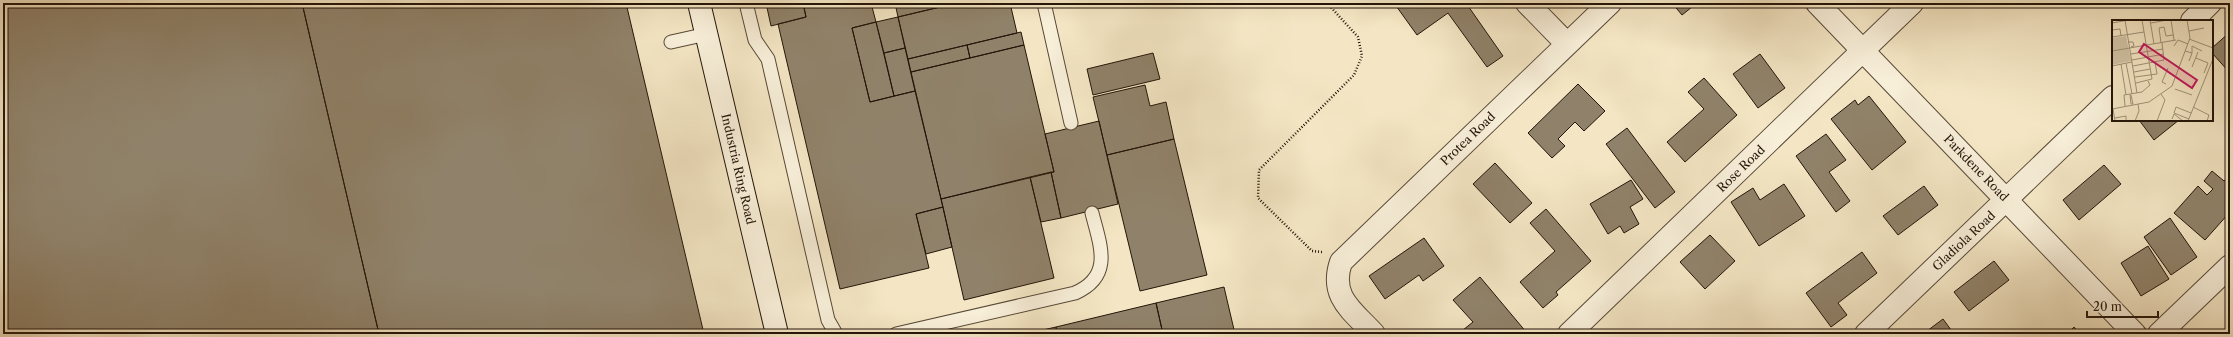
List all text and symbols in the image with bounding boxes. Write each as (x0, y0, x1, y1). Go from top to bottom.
inset map (2112, 20, 2213, 121)
street label: Protea Road (1437, 108, 1499, 168)
street label: Industria Ring Road (718, 112, 759, 226)
street label: Parkdene Road (1941, 131, 2012, 205)
street label: Rose Road (1714, 142, 1768, 195)
street label: Gladiola Road (1929, 207, 1999, 274)
scale bar (2087, 293, 2158, 319)
text: 20 m (2093, 299, 2122, 314)

